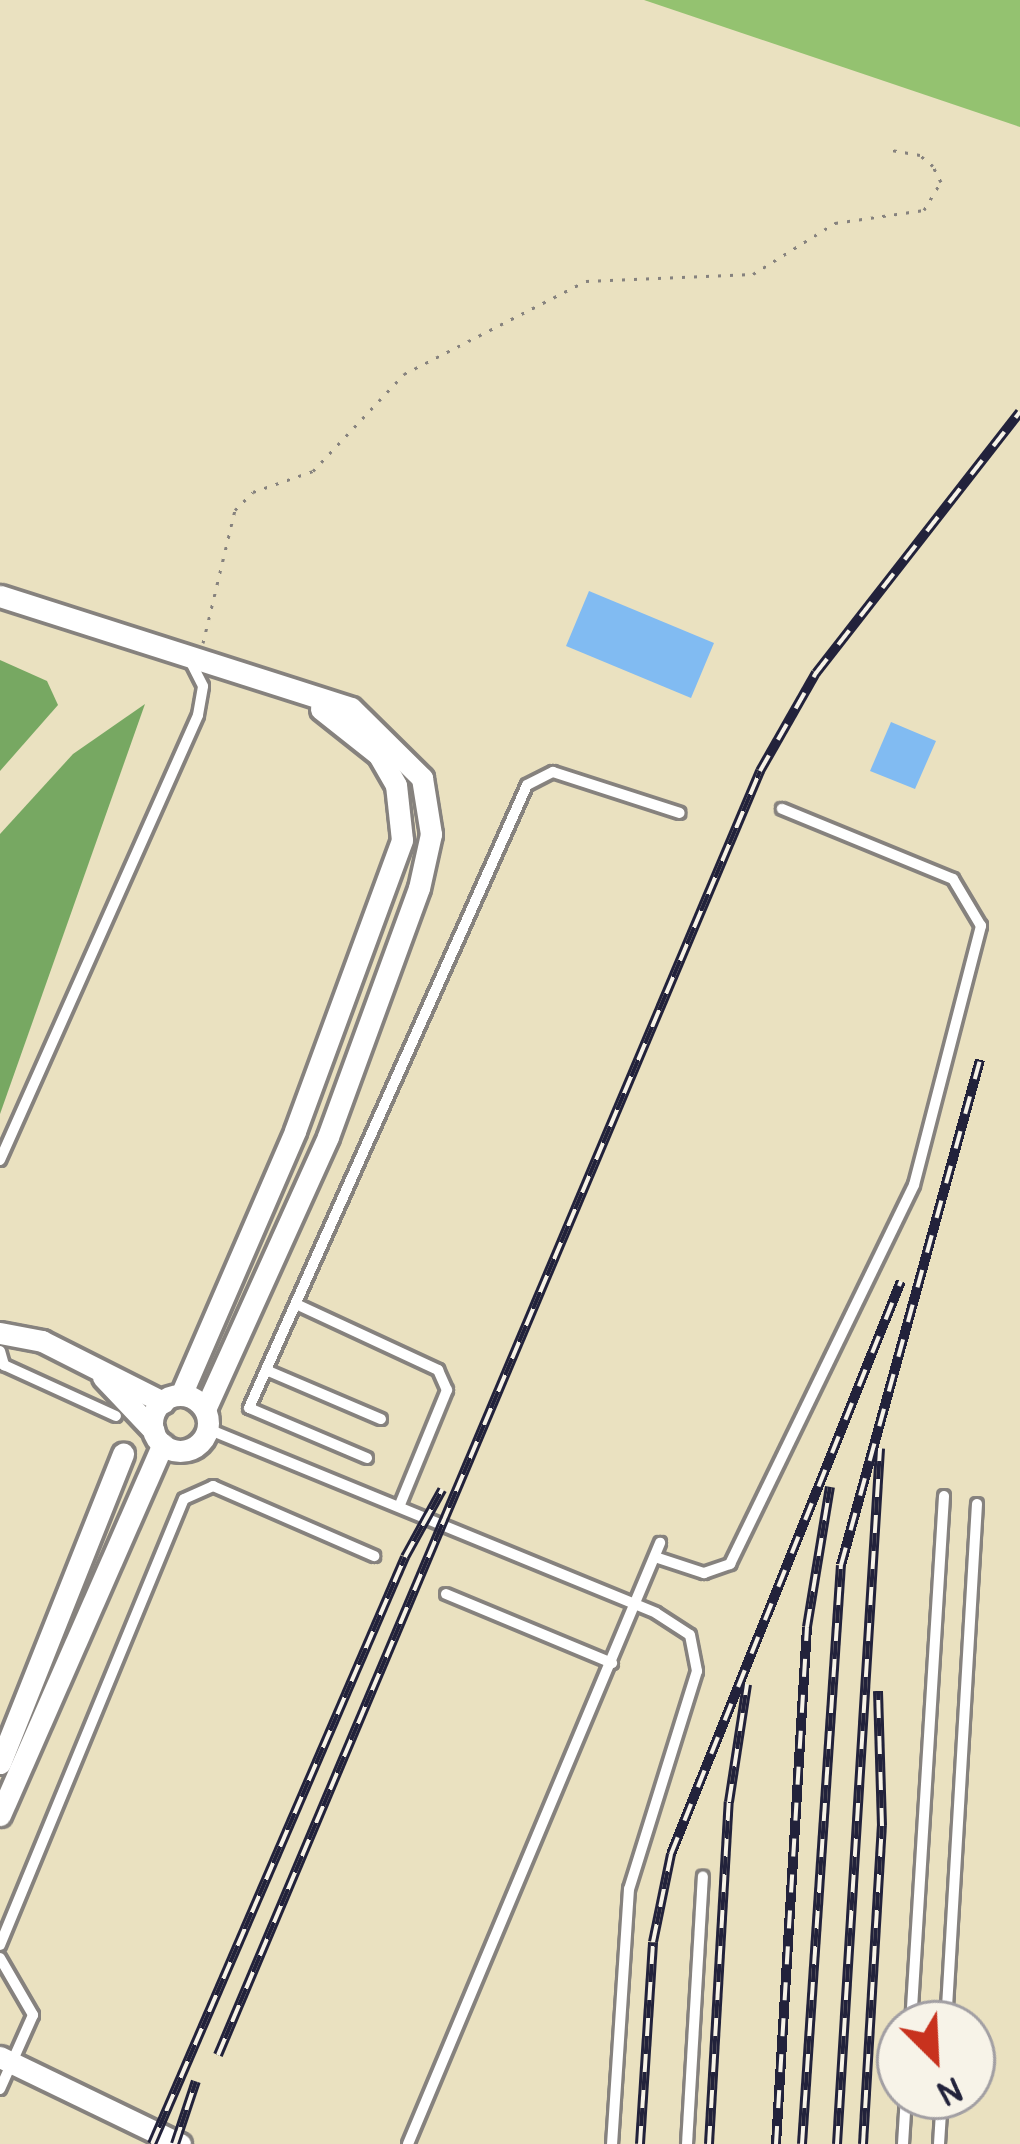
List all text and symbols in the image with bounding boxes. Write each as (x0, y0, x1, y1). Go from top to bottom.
north arrow (876, 2000, 996, 2120)
text: N (931, 2067, 968, 2114)

